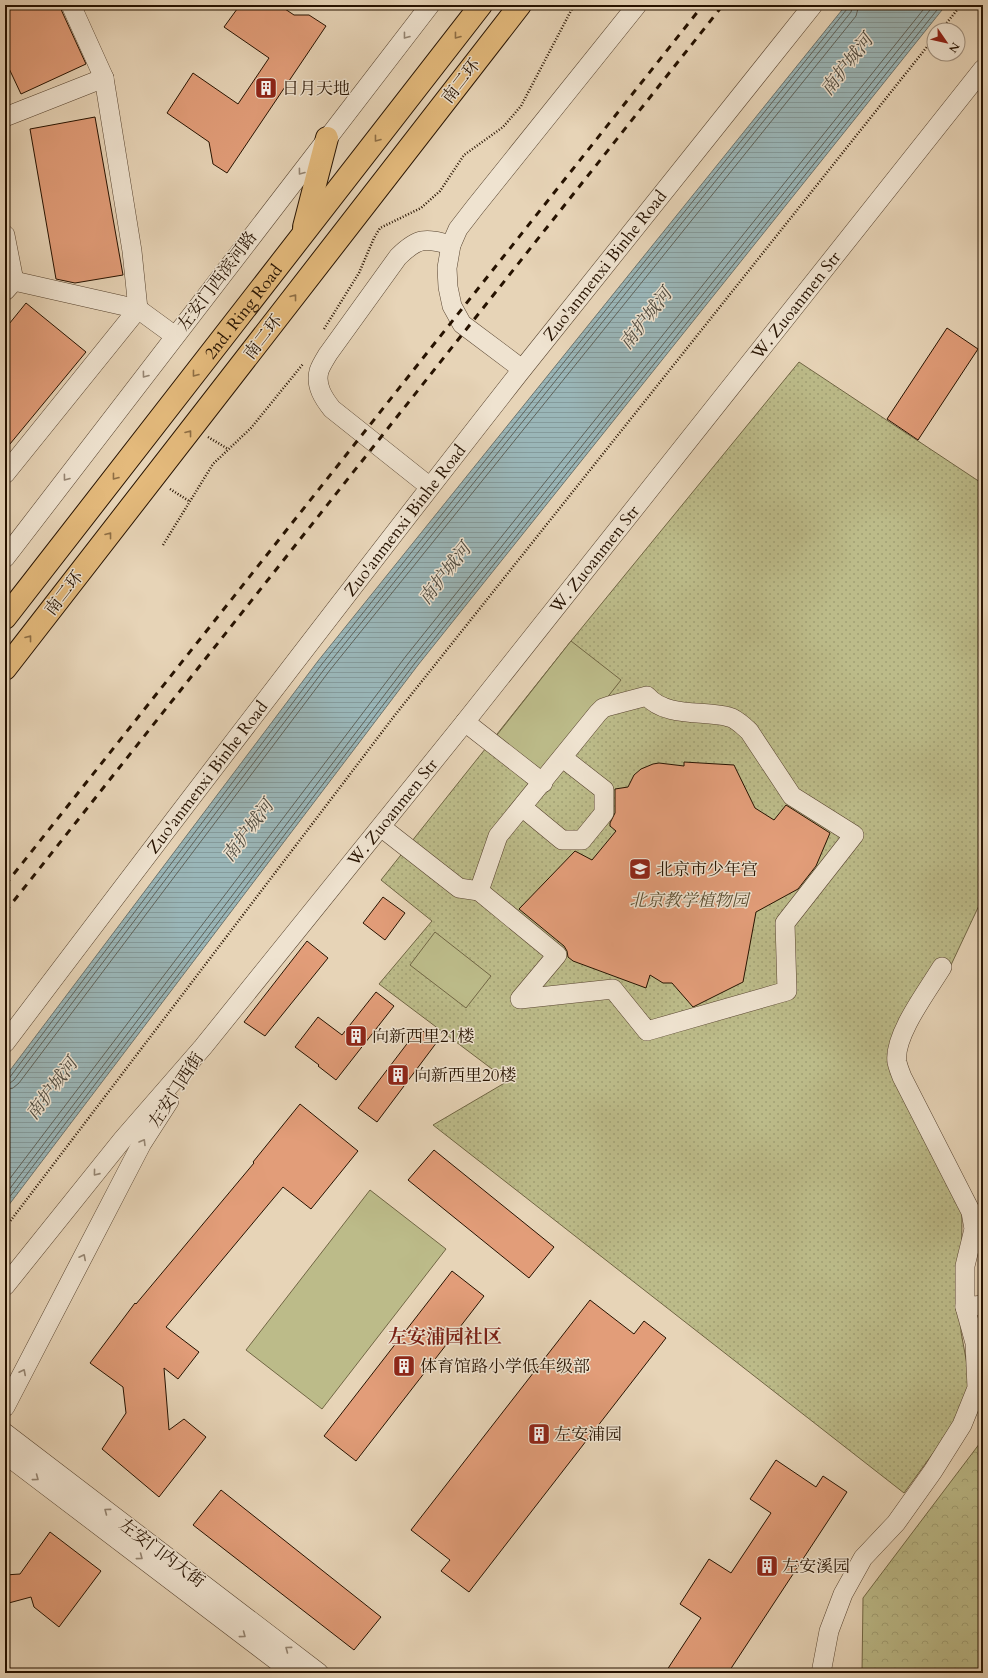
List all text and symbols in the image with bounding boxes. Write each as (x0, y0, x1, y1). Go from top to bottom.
north arrow (926, 22, 966, 62)
water label: 南护城河 (815, 27, 881, 101)
one-way arrow (403, 31, 410, 38)
one-way arrow (454, 31, 461, 38)
text: N (945, 39, 963, 56)
street label: 南二环 (436, 54, 486, 108)
building icon: 日月天地 (253, 75, 279, 101)
place label: 日月天地 (282, 77, 350, 100)
one-way arrow (375, 134, 382, 141)
one-way arrow (298, 167, 305, 174)
street label: Zuo'anmenxi Binhe Road (538, 185, 672, 345)
street label: 左安门西滨河路 (172, 227, 262, 335)
street label: W. Zuoanmen Str (745, 246, 846, 365)
street label: 2nd. Ring Road (199, 259, 287, 364)
water label: 南护城河 (614, 281, 680, 355)
one-way arrow (289, 294, 296, 301)
street label: 南二环 (238, 310, 288, 364)
one-way arrow (192, 370, 199, 377)
one-way arrow (143, 371, 150, 378)
one-way arrow (184, 430, 191, 437)
street label: Zuo'anmenxi Binhe Road (338, 440, 471, 601)
one-way arrow (113, 472, 120, 479)
one-way arrow (64, 474, 71, 481)
street label: W. Zuoanmen Str (544, 500, 645, 619)
one-way arrow (104, 533, 111, 540)
water label: 南护城河 (413, 536, 479, 610)
street label: 南二环 (39, 566, 89, 620)
one-way arrow (24, 635, 31, 642)
street label: Zuo'anmenxi Binhe Road (141, 696, 273, 858)
street label: W. Zuoanmen Str (341, 753, 443, 872)
water label: 南护城河 (216, 792, 281, 867)
school or university icon: 北京市少年宫 (627, 856, 653, 882)
place label: 北京市少年宫 (656, 858, 758, 881)
park label: 北京教学植物园 (630, 889, 751, 912)
building icon: 向新西里21楼 (343, 1023, 369, 1049)
place label: 向新西里21楼 (372, 1025, 474, 1048)
street label: 左安门西街 (143, 1048, 209, 1132)
water label: 南护城河 (20, 1050, 85, 1125)
building icon: 向新西里20楼 (385, 1062, 411, 1088)
place label: 向新西里20楼 (414, 1064, 516, 1087)
one-way arrow (139, 1139, 146, 1146)
one-way arrow (94, 1168, 101, 1175)
one-way arrow (78, 1254, 86, 1261)
district label: 左安浦园社区 (388, 1324, 502, 1350)
building icon: 体育馆路小学低年级部 (391, 1353, 417, 1379)
place label: 体育馆路小学低年级部 (420, 1355, 590, 1378)
one-way arrow (18, 1369, 26, 1377)
building icon: 左安浦园 (526, 1421, 552, 1447)
place label: 左安浦园 (554, 1423, 622, 1446)
one-way arrow (32, 1473, 39, 1481)
one-way arrow (104, 1509, 111, 1516)
street label: 左安门内大街 (114, 1513, 210, 1593)
one-way arrow (135, 1552, 142, 1559)
building icon: 左安溪园 (754, 1553, 780, 1579)
place label: 左安溪园 (782, 1555, 850, 1578)
one-way arrow (239, 1630, 246, 1638)
one-way arrow (285, 1647, 292, 1654)

